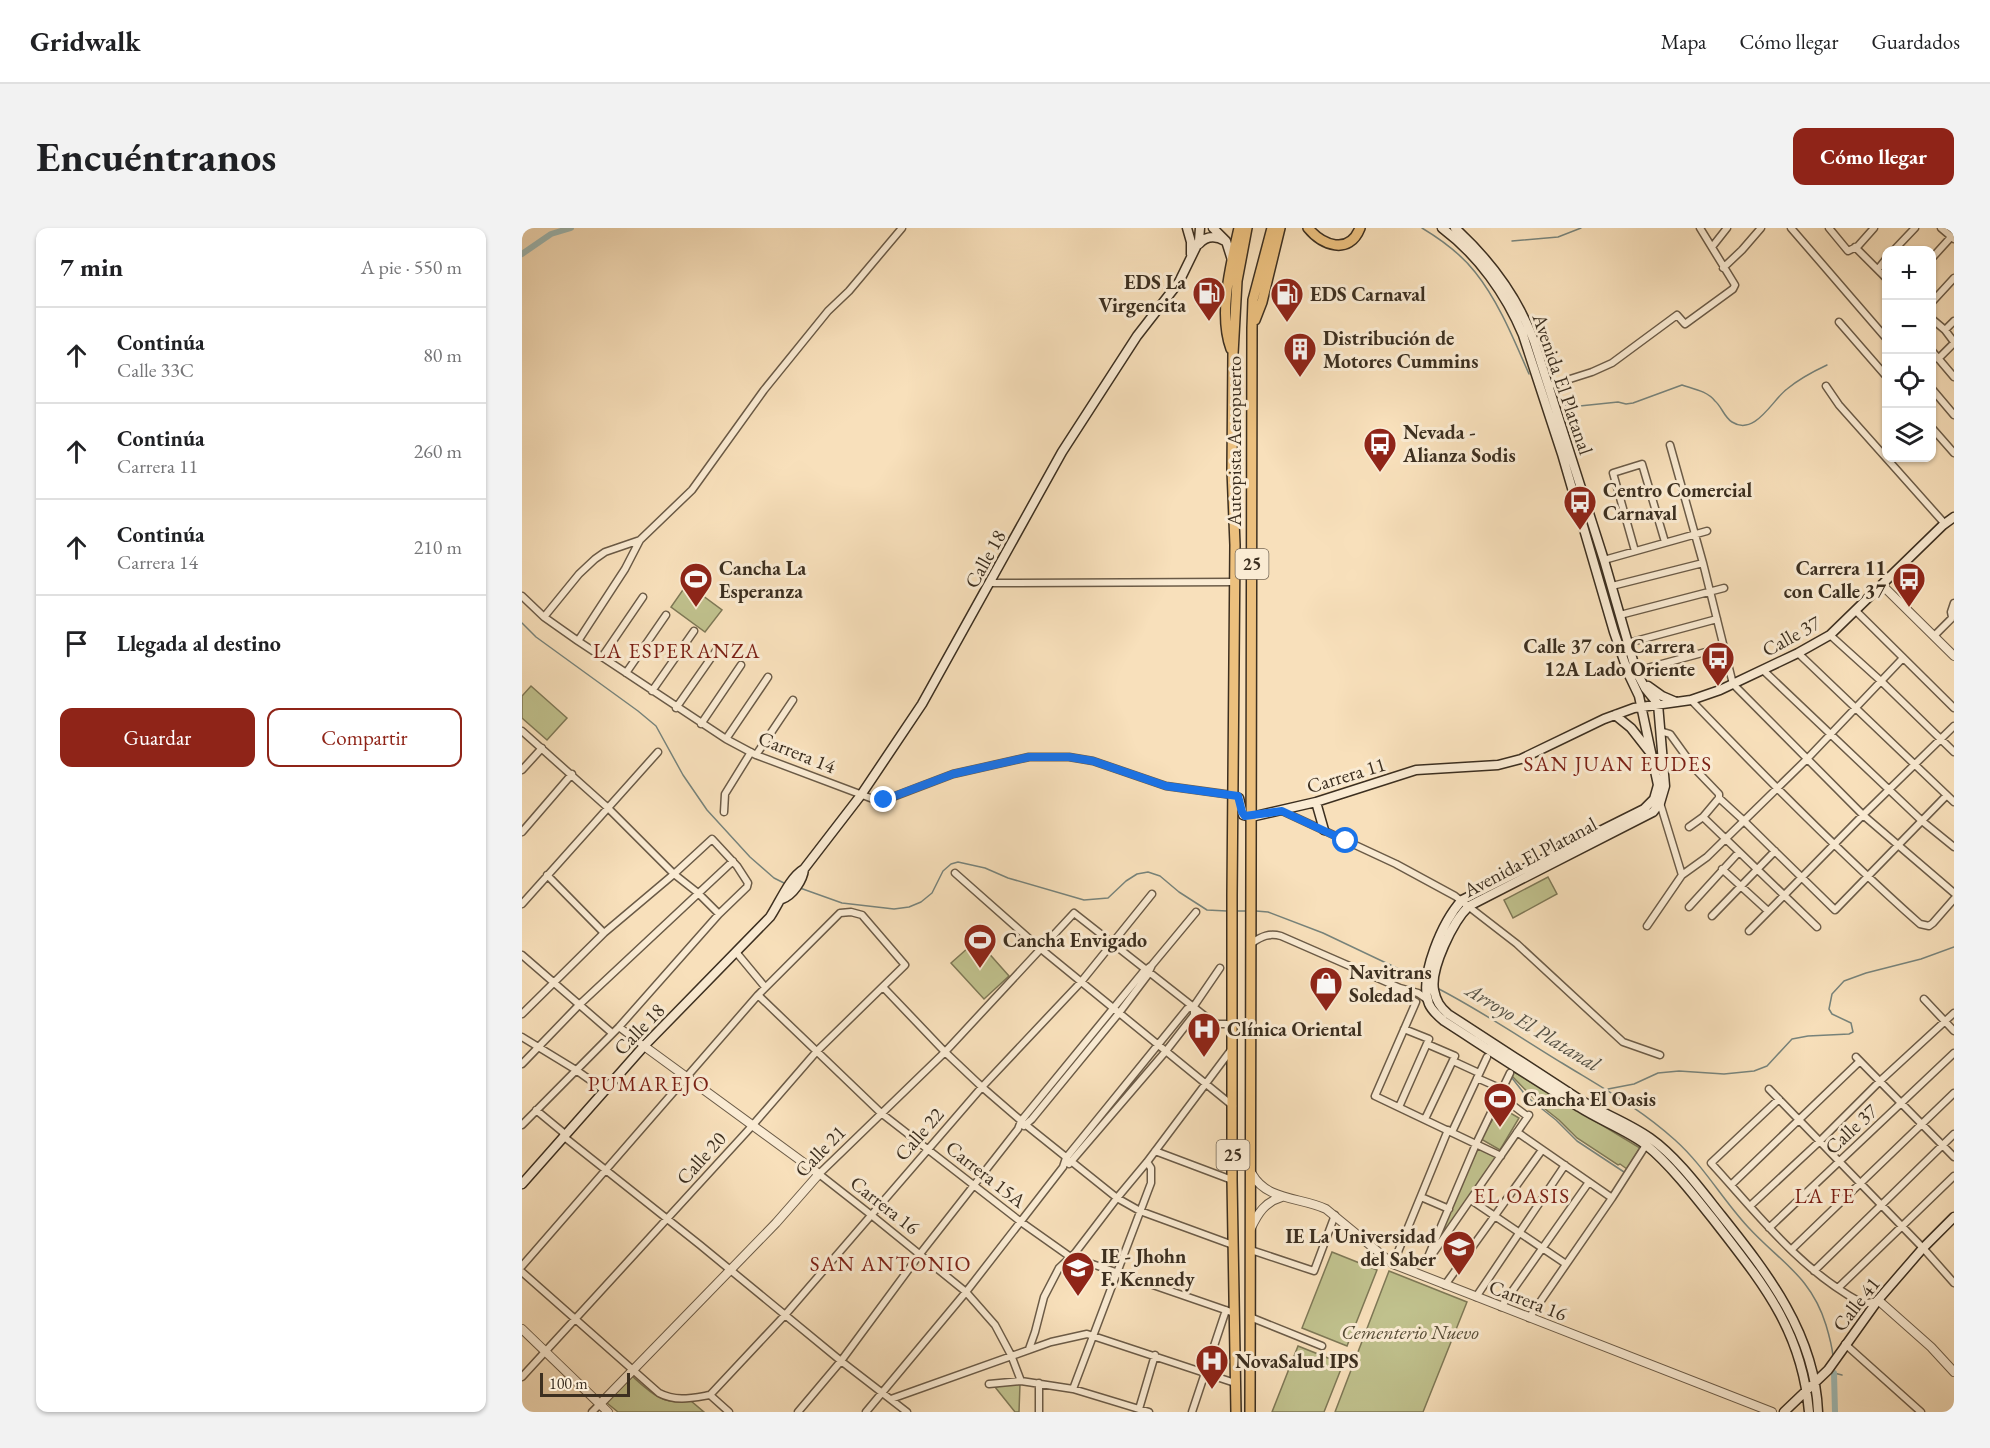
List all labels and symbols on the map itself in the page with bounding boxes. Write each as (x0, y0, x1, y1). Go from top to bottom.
place label: EDS La Virgencita (1098, 269, 1186, 318)
fuel station icon: EDS La Virgencita (1191, 275, 1227, 322)
fuel station icon: EDS Carnaval (1269, 276, 1305, 323)
place label: EDS Carnaval (1310, 281, 1426, 307)
street label: Avenida El Platanal (1526, 309, 1599, 458)
place label: Distribución de Motores Cummins (1323, 325, 1478, 374)
building icon: Distribución de Motores Cummins (1282, 331, 1318, 378)
street label: Autopista Aeropuerto (1221, 356, 1247, 527)
place label: Nevada - Alianza Sodis (1402, 419, 1516, 468)
bus stop icon: Nevada - Alianza Sodis (1362, 426, 1398, 473)
place label: Centro Comercial Carnaval (1603, 477, 1752, 526)
bus stop icon: Centro Comercial Carnaval (1562, 484, 1598, 531)
street label: Calle 18 (958, 525, 1012, 593)
road number: 25 (1236, 549, 1268, 579)
place label: Cancha La Esperanza (719, 555, 806, 604)
place label: Carrera 11 con Calle 37 (1784, 555, 1886, 604)
sports icon: Cancha La Esperanza (678, 561, 714, 608)
bus stop icon: Carrera 11 con Calle 37 (1891, 561, 1927, 608)
street label: Calle 37 (1757, 609, 1825, 663)
place label: Calle 37 con Carrera 12A Lado Oriente (1524, 633, 1695, 682)
district label: LA ESPERANZA (593, 637, 761, 664)
bus stop icon: Calle 37 con Carrera 12A Lado Oriente (1700, 640, 1736, 687)
street label: Carrera 14 (754, 725, 840, 779)
district label: SAN JUAN EUDES (1524, 750, 1712, 777)
street label: Carrera 11 (1303, 751, 1389, 799)
route end (870, 786, 896, 812)
street label: Avenida El Platanal (1458, 811, 1601, 904)
route start (1332, 827, 1358, 853)
sports icon: Cancha Envigado (962, 922, 998, 969)
place label: Cancha Envigado (1003, 927, 1147, 953)
place label: Navitrans Soledad (1349, 959, 1432, 1008)
shop icon: Navitrans Soledad (1308, 965, 1344, 1012)
water label: Arroyo El Platanal (1460, 975, 1606, 1078)
street label: Calle 18 (608, 997, 670, 1061)
hospital icon: Clínica Oriental (1186, 1011, 1222, 1058)
place label: Clínica Oriental (1227, 1016, 1362, 1042)
district label: PUMAREJO (588, 1070, 710, 1097)
sports icon: Cancha El Oasis (1482, 1081, 1518, 1128)
place label: Cancha El Oasis (1523, 1086, 1656, 1112)
street label: Calle 37 (1819, 1098, 1883, 1160)
street label: Calle 22 (889, 1101, 950, 1166)
street label: Calle 21 (789, 1119, 851, 1183)
street label: Calle 20 (670, 1126, 732, 1190)
street label: Carrera 15A (941, 1134, 1032, 1214)
road number: 25 (1216, 1140, 1250, 1170)
street label: Carrera 16 (845, 1170, 925, 1240)
district label: EL OASIS (1474, 1182, 1570, 1209)
district label: LA FE (1794, 1182, 1856, 1209)
place label: IE La Universidad del Saber (1285, 1223, 1437, 1272)
school or university icon: IE La Universidad del Saber (1441, 1229, 1477, 1276)
place label: IE - Jhohn F. Kennedy (1101, 1243, 1195, 1292)
district label: SAN ANTONIO (810, 1250, 972, 1277)
school or university icon: IE - Jhohn F. Kennedy (1060, 1250, 1096, 1297)
street label: Calle 41 (1826, 1271, 1886, 1337)
street label: Carrera 16 (1485, 1273, 1571, 1327)
park label: Cementerio Nuevo (1341, 1319, 1479, 1345)
hospital icon: NovaSalud IPS (1194, 1343, 1230, 1390)
place label: NovaSalud IPS (1235, 1348, 1359, 1374)
scale bar (540, 1370, 630, 1398)

